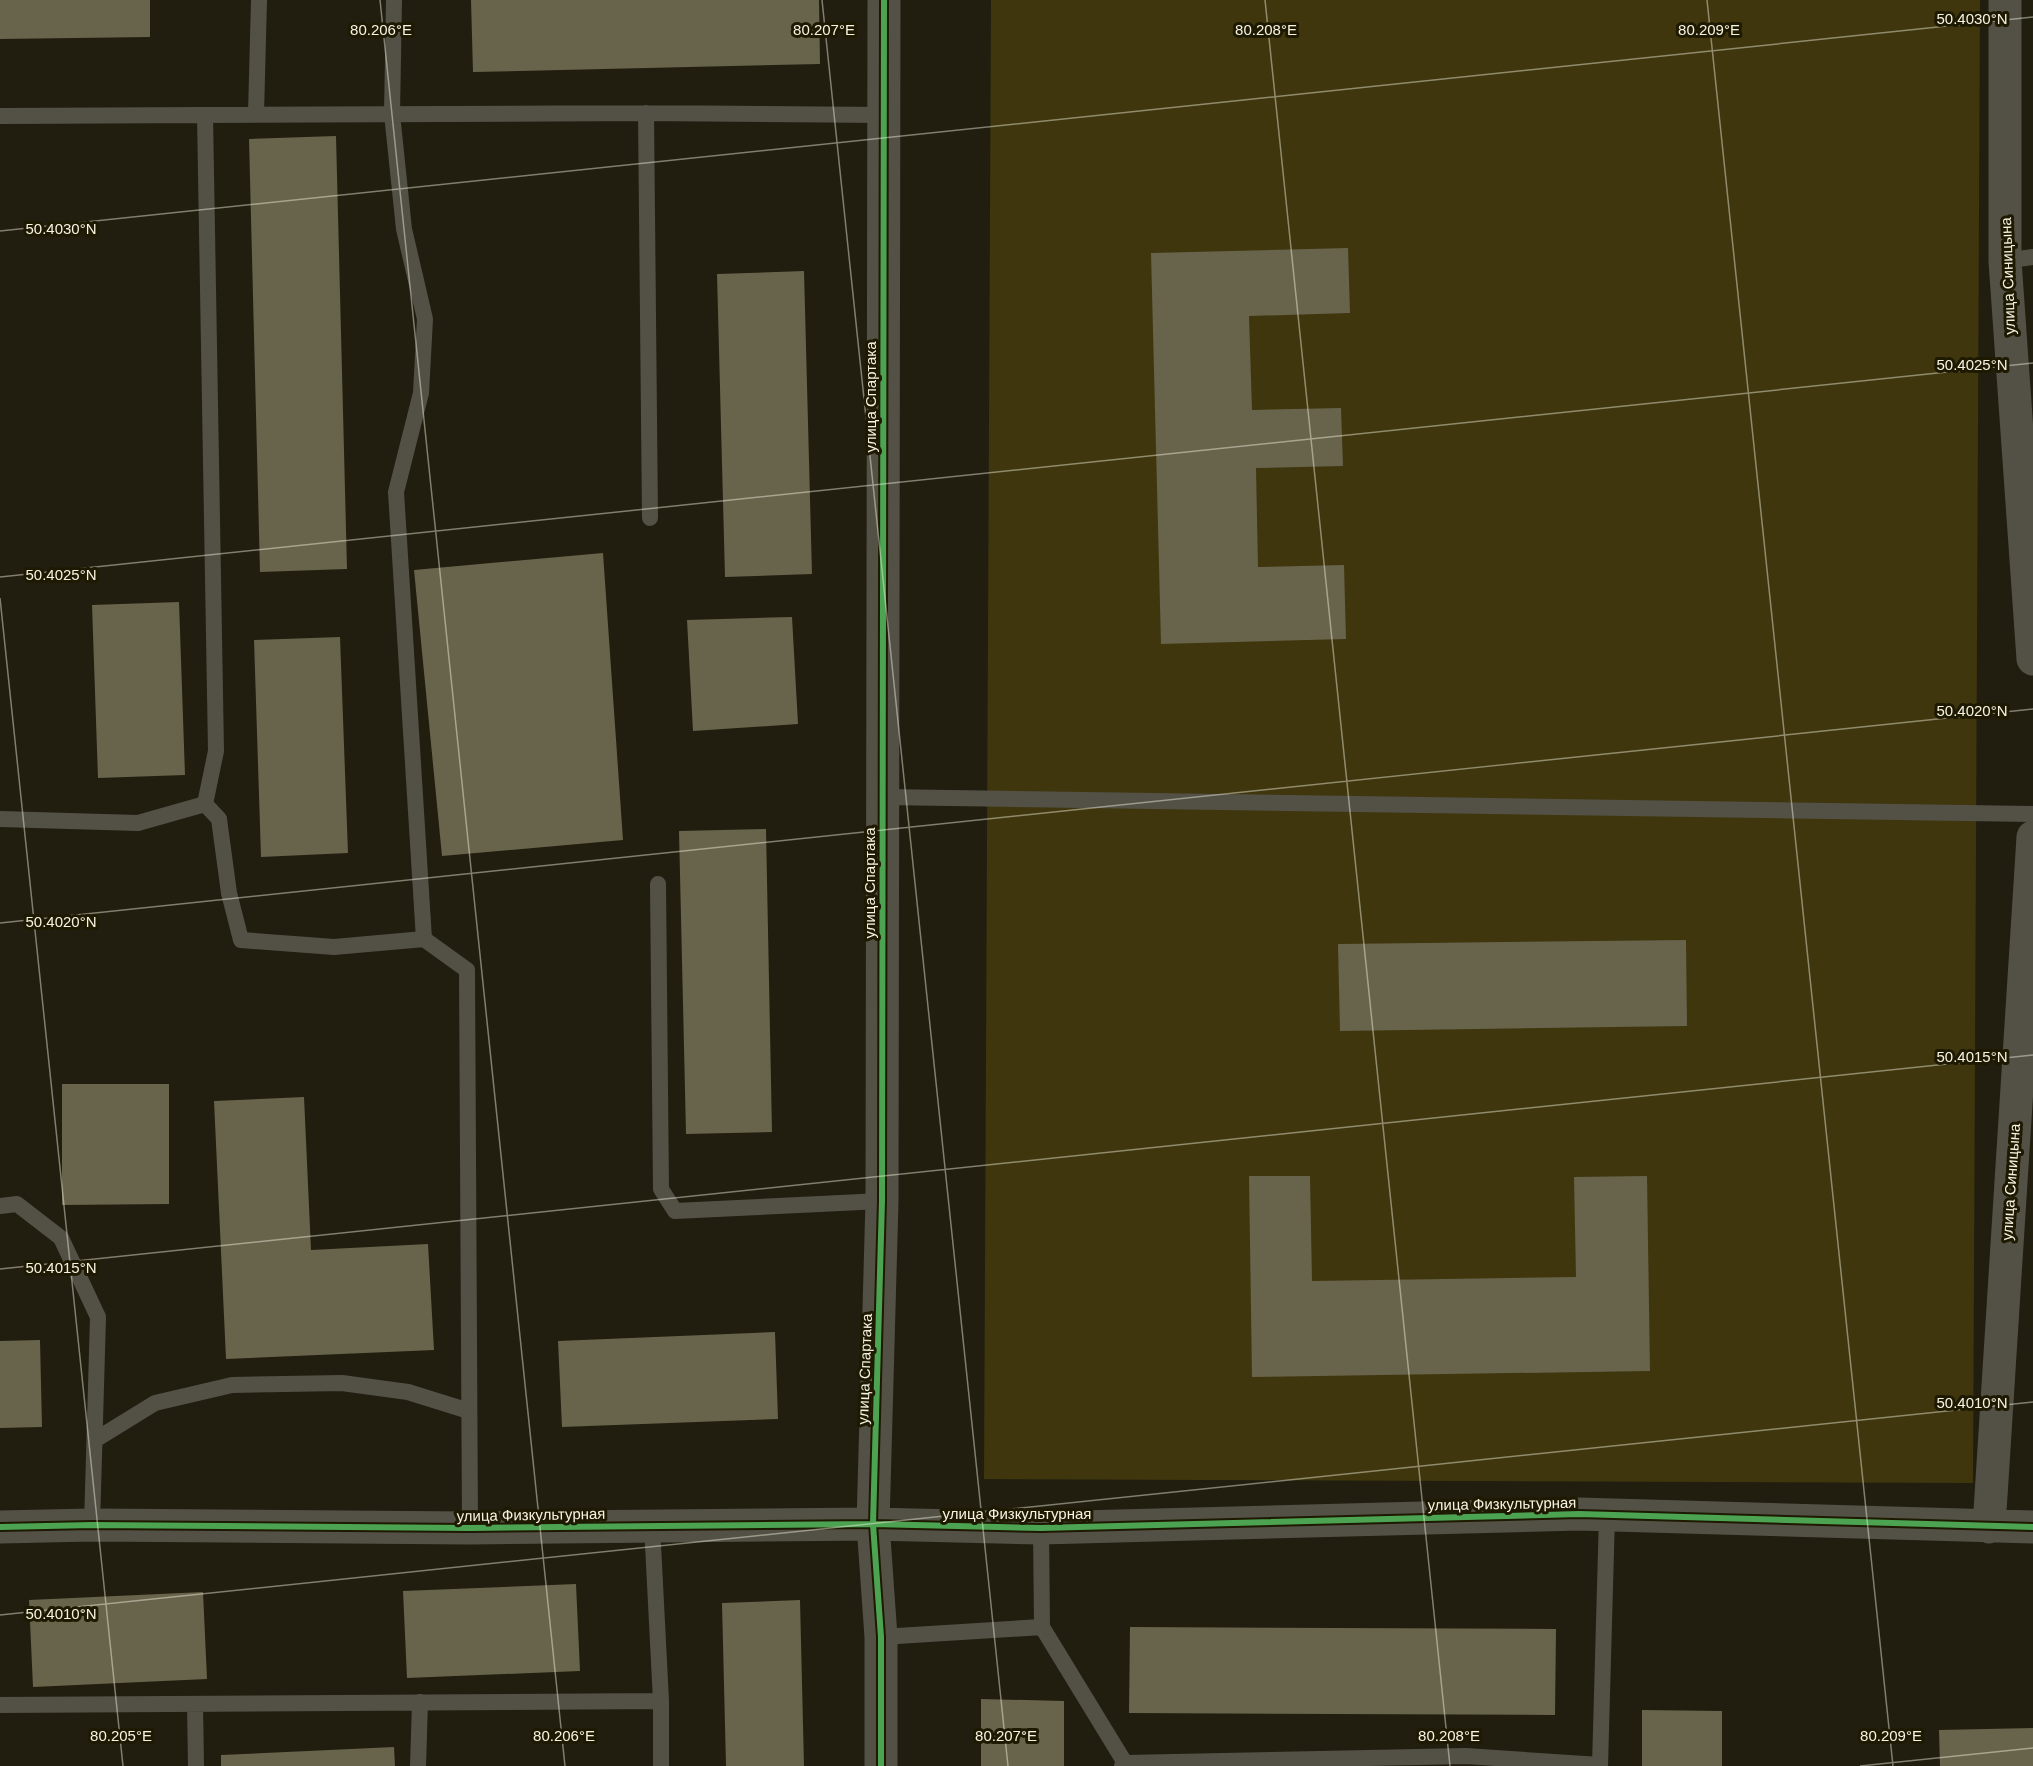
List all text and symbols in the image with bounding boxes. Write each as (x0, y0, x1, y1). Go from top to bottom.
text: 50.4030°N (1936, 10, 2008, 27)
text: 80.206°E (350, 21, 412, 38)
text: 80.207°E (793, 21, 855, 38)
text: 80.208°E (1235, 21, 1297, 38)
text: 80.209°E (1678, 21, 1740, 38)
street label: улица Синицына (1997, 216, 2018, 335)
text: 50.4030°N (25, 220, 97, 237)
street label: улица Спартака (862, 341, 879, 453)
text: 50.4025°N (1936, 356, 2008, 373)
text: 50.4025°N (25, 566, 97, 583)
text: 50.4020°N (1936, 702, 2008, 719)
street label: улица Спартака (861, 827, 878, 939)
text: 50.4020°N (25, 913, 97, 930)
text: 50.4015°N (1936, 1048, 2008, 1065)
street label: улица Синицына (1998, 1122, 2023, 1241)
text: 50.4015°N (25, 1259, 97, 1276)
street label: улица Спартака (854, 1313, 875, 1425)
text: 50.4010°N (1936, 1394, 2008, 1411)
street label: улица Физкультурная (1427, 1494, 1577, 1513)
street label: улица Физкультурная (456, 1505, 606, 1524)
street label: улица Физкультурная (943, 1505, 1091, 1522)
text: 50.4010°N (25, 1605, 97, 1622)
text: 80.205°E (90, 1727, 152, 1744)
text: 80.206°E (533, 1727, 595, 1744)
text: 80.207°E (975, 1727, 1037, 1744)
text: 80.208°E (1418, 1727, 1480, 1744)
text: 80.209°E (1860, 1727, 1922, 1744)

